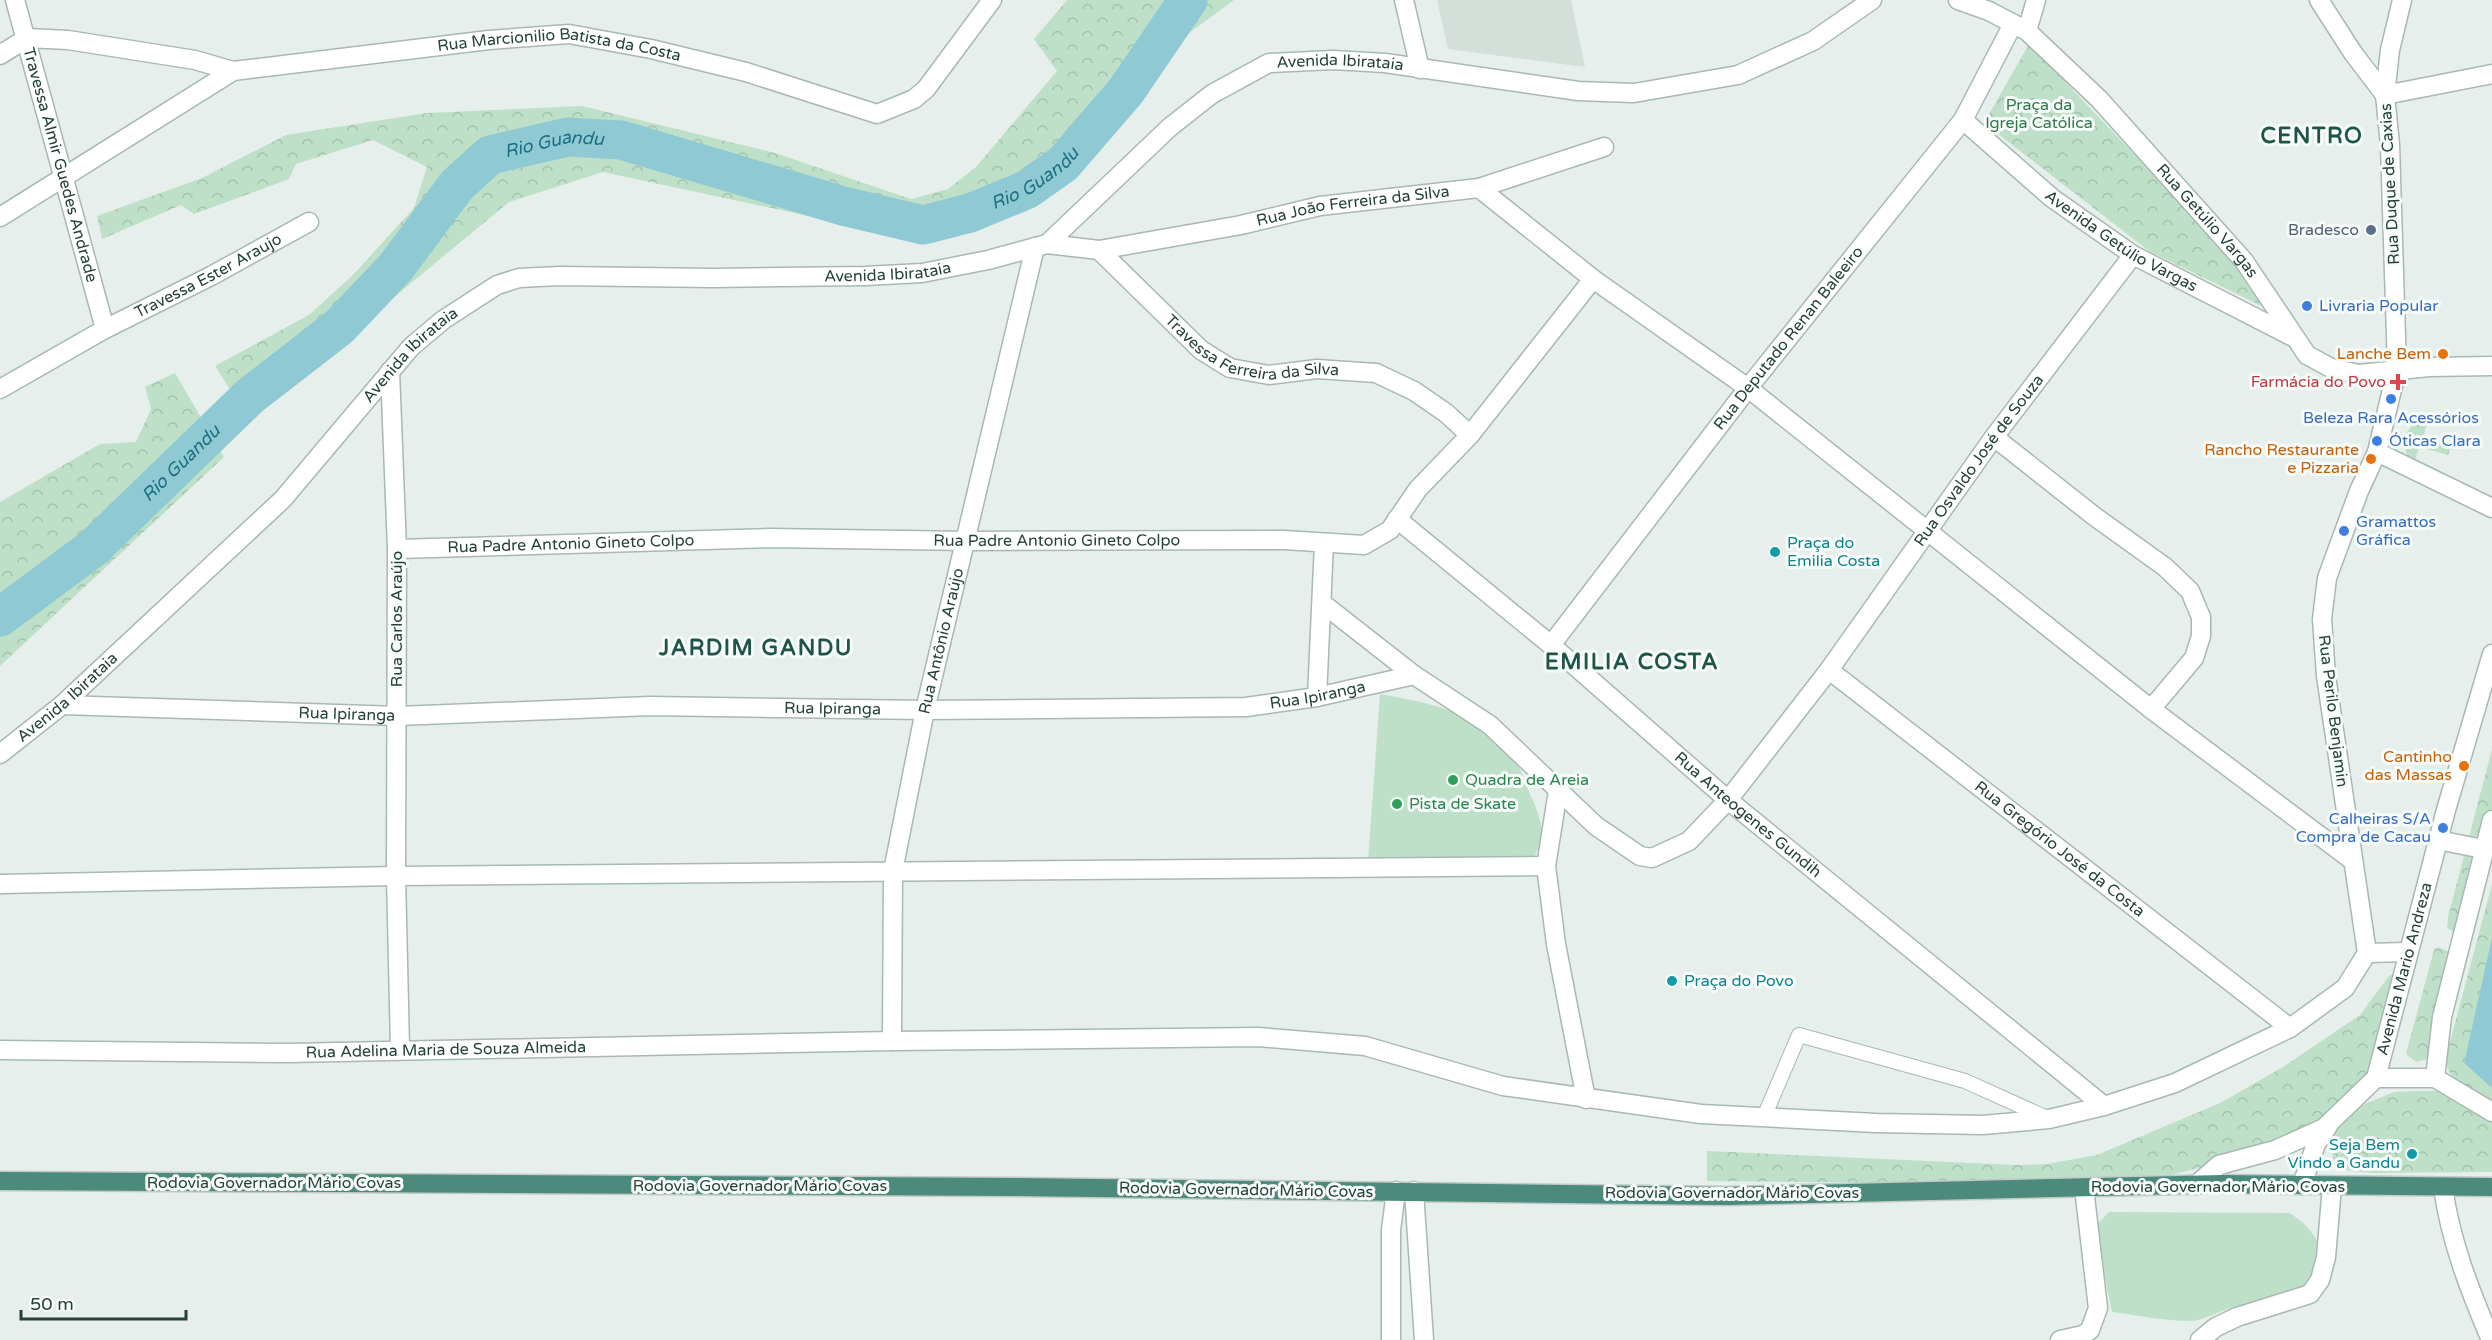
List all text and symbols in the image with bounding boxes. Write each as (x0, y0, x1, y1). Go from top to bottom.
street label: Rua Marcionilio Batista da Costa (436, 24, 683, 66)
street label: Travessa Almir Guedes Andrade (18, 45, 102, 285)
street label: Avenida Ibirataia (1276, 50, 1405, 76)
park label: Praça da Igreja Católica (1985, 95, 2093, 133)
street label: Rua Duque de Caxias (2376, 103, 2404, 265)
district label: CENTRO (2261, 123, 2363, 149)
water label: Rio Guandu (502, 125, 606, 162)
water label: Rio Guandu (988, 142, 1084, 214)
street label: Rua Getúlio Vargas (2152, 160, 2262, 282)
street label: Rua João Ferreira da Silva (1254, 181, 1451, 231)
street label: Avenida Getúlio Vargas (2040, 186, 2201, 296)
place label: Bradesco (2288, 220, 2359, 240)
marker: Bradesco (2364, 223, 2378, 237)
street label: Travessa Ester Araujo (131, 229, 285, 323)
street label: Rua Deputado Renan Baleeiro (1709, 242, 1868, 434)
street label: Avenida Ibirataia (824, 258, 953, 287)
place label: Livraria Popular (2319, 296, 2439, 316)
marker: Livraria Popular (2300, 299, 2314, 313)
street label: Avenida Ibirataia (359, 303, 462, 407)
street label: Travessa Ferreira da Silva (1161, 310, 1340, 385)
place label: Lanche Bem (2337, 344, 2431, 364)
marker: Lanche Bem (2436, 347, 2450, 361)
street label: Rua Osvaldo José de Souza (1910, 370, 2048, 550)
place label: Farmácia do Povo (2251, 372, 2386, 392)
marker: Farmácia do Povo (2391, 375, 2405, 389)
marker: Beleza Rara Acessórios (2384, 392, 2398, 406)
place label: Beleza Rara Acessórios (2303, 408, 2479, 428)
water label: Rio Guandu (137, 419, 225, 506)
place label: Óticas Clara (2389, 431, 2481, 451)
marker: Óticas Clara (2370, 434, 2384, 448)
place label: Rancho Restaurante e Pizzaria (2204, 440, 2359, 478)
marker: Rancho Restaurante e Pizzaria (2364, 452, 2378, 466)
place label: Gramattos Gráfica (2356, 512, 2436, 550)
marker: Gramattos Gráfica (2337, 524, 2351, 538)
street label: Rua Padre Antonio Gineto Colpo (447, 530, 695, 558)
street label: Rua Padre Antonio Gineto Colpo (933, 530, 1180, 551)
place label: Praça do Emilia Costa (1787, 533, 1880, 571)
marker: Praça do Emilia Costa (1768, 545, 1782, 559)
street label: Rua Carlos Araújo (387, 551, 407, 687)
street label: Rua Antônio Araújo (914, 566, 968, 716)
street label: Rua Perilo Benjamin (2314, 634, 2352, 788)
district label: JARDIM GANDU (658, 635, 853, 661)
street label: Avenida Ibirataia (13, 648, 122, 747)
district label: EMILIA COSTA (1545, 649, 1719, 675)
street label: Rua Ipiranga (1269, 676, 1367, 714)
street label: Rua Ipiranga (784, 698, 881, 719)
street label: Rua Ipiranga (298, 703, 396, 726)
place label: Cantinho das Massas (2365, 747, 2452, 785)
street label: Rua Anteogenes Gundih (1670, 748, 1826, 882)
marker: Cantinho das Massas (2457, 759, 2471, 773)
place label: Quadra de Areia (1465, 770, 1589, 790)
marker: Quadra de Areia (1446, 773, 1460, 787)
street label: Rua Gregório José da Costa (1971, 777, 2149, 921)
place label: Pista de Skate (1409, 794, 1516, 814)
marker: Pista de Skate (1390, 797, 1404, 811)
place label: Calheiras S/A Compra de Cacau (2296, 809, 2431, 847)
marker: Calheiras S/A Compra de Cacau (2436, 821, 2450, 835)
street label: Avenida Mario Andreza (2372, 880, 2437, 1058)
place label: Praça do Povo (1684, 971, 1794, 991)
marker: Praça do Povo (1665, 974, 1679, 988)
street label: Rua Adelina Maria de Souza Almeida (306, 1037, 586, 1063)
place label: Seja Bem Vindo a Gandu (2288, 1135, 2400, 1173)
marker: Seja Bem Vindo a Gandu (2405, 1147, 2419, 1161)
street label: Rodovia Governador Mário Covas (147, 1173, 401, 1193)
street label: Rodovia Governador Mário Covas (633, 1176, 887, 1196)
street label: Rodovia Governador Mário Covas (2091, 1177, 2345, 1197)
street label: Rodovia Governador Mário Covas (1119, 1178, 1373, 1202)
street label: Rodovia Governador Mário Covas (1605, 1183, 1859, 1203)
scale bar (21, 1283, 186, 1321)
text: 50 m (30, 1293, 74, 1315)

